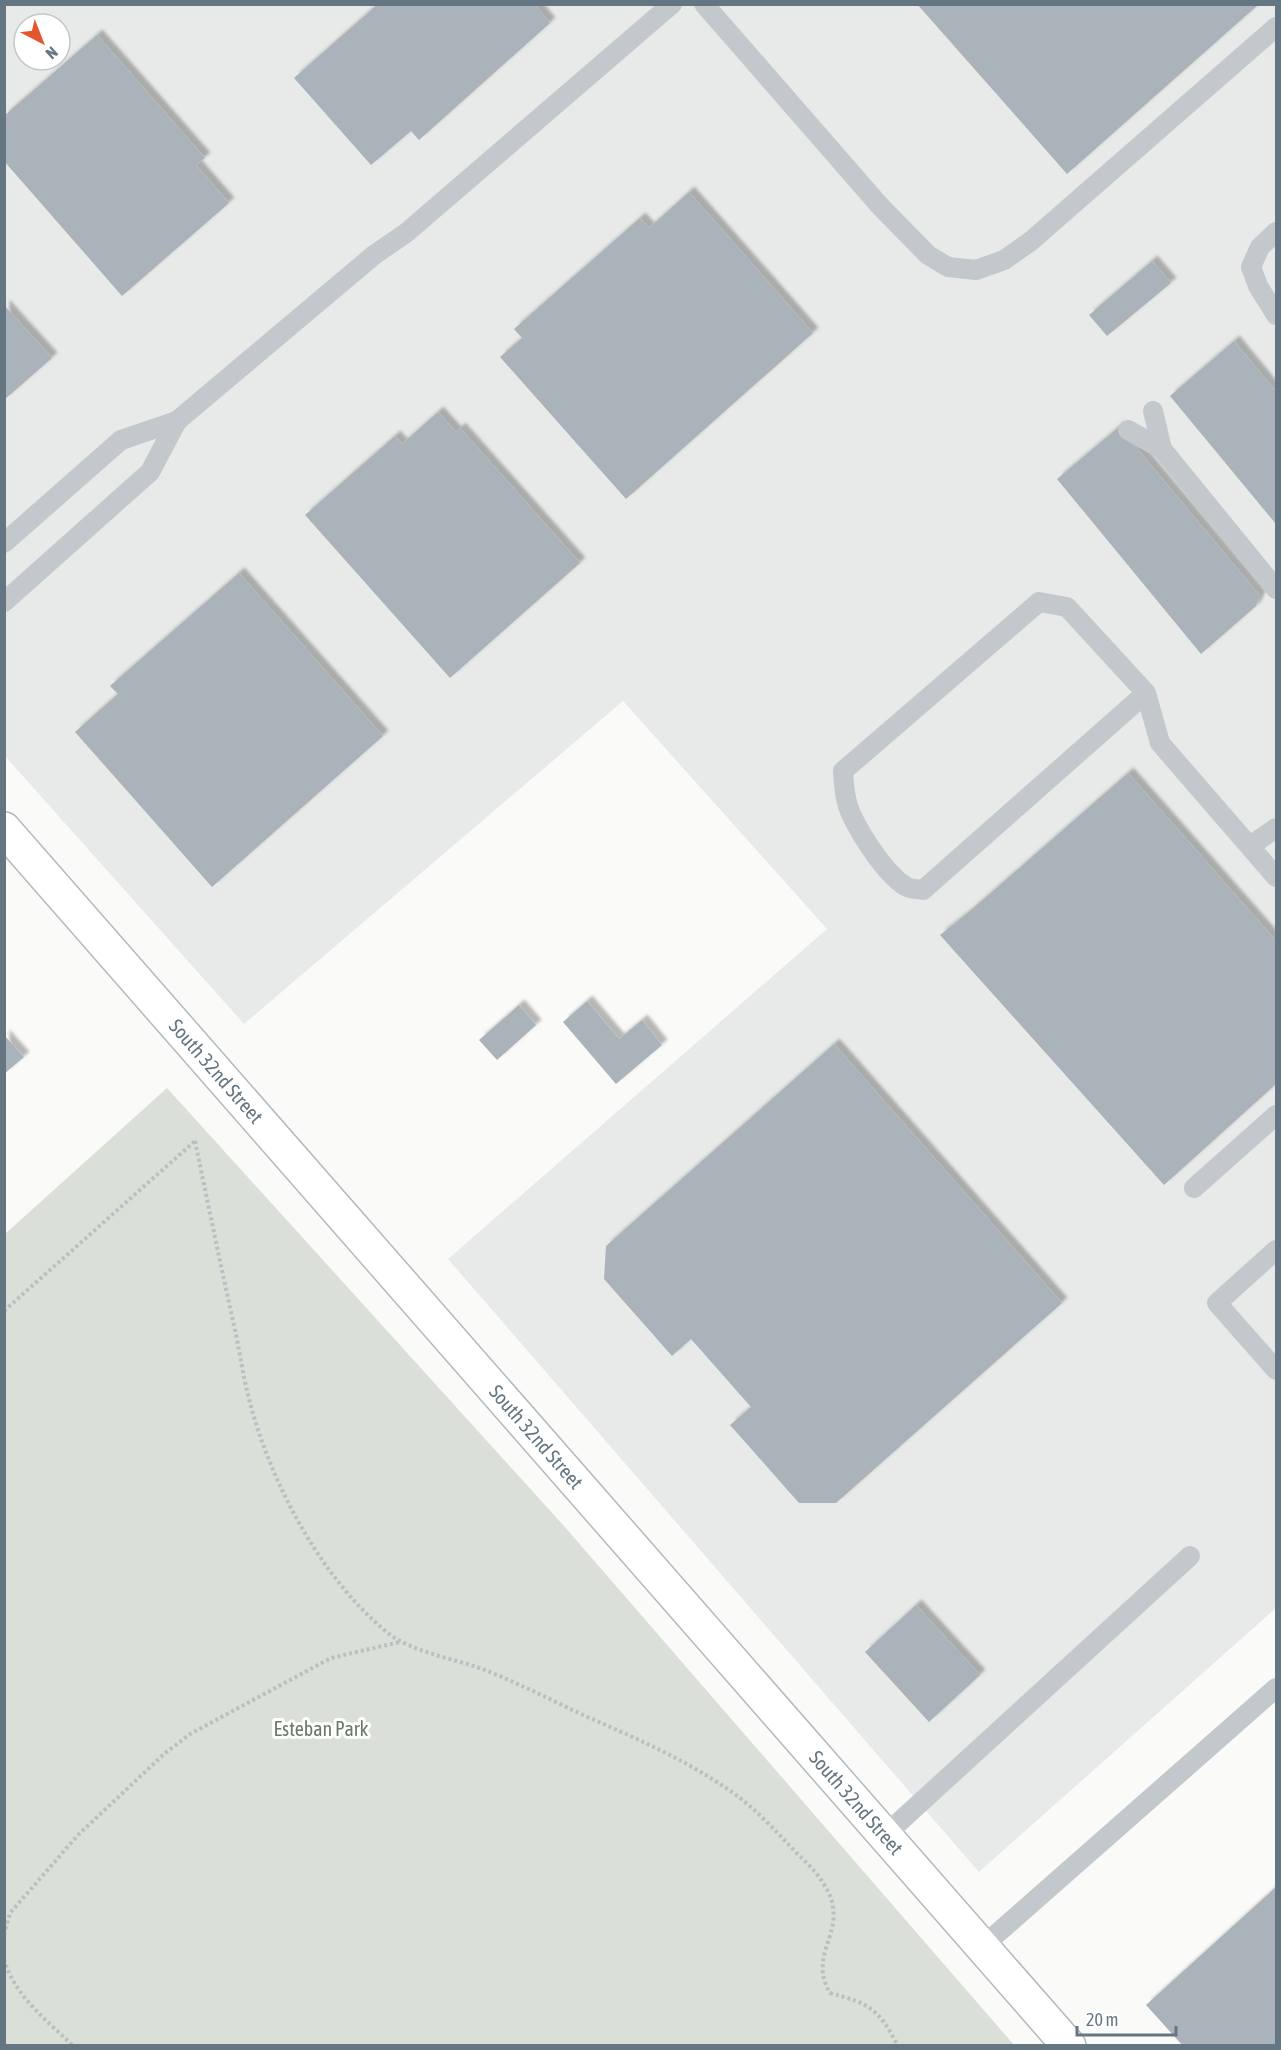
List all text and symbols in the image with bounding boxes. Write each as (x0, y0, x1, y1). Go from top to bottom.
north arrow (12, 12, 72, 72)
text: N (43, 43, 62, 63)
street label: South 32nd Street (165, 1014, 268, 1128)
street label: South 32nd Street (485, 1380, 588, 1494)
park label: Esteban Park (274, 1717, 369, 1740)
street label: South 32nd Street (805, 1746, 908, 1859)
scale bar (1077, 1999, 1176, 2037)
text: 20 m (1086, 2009, 1118, 2030)

